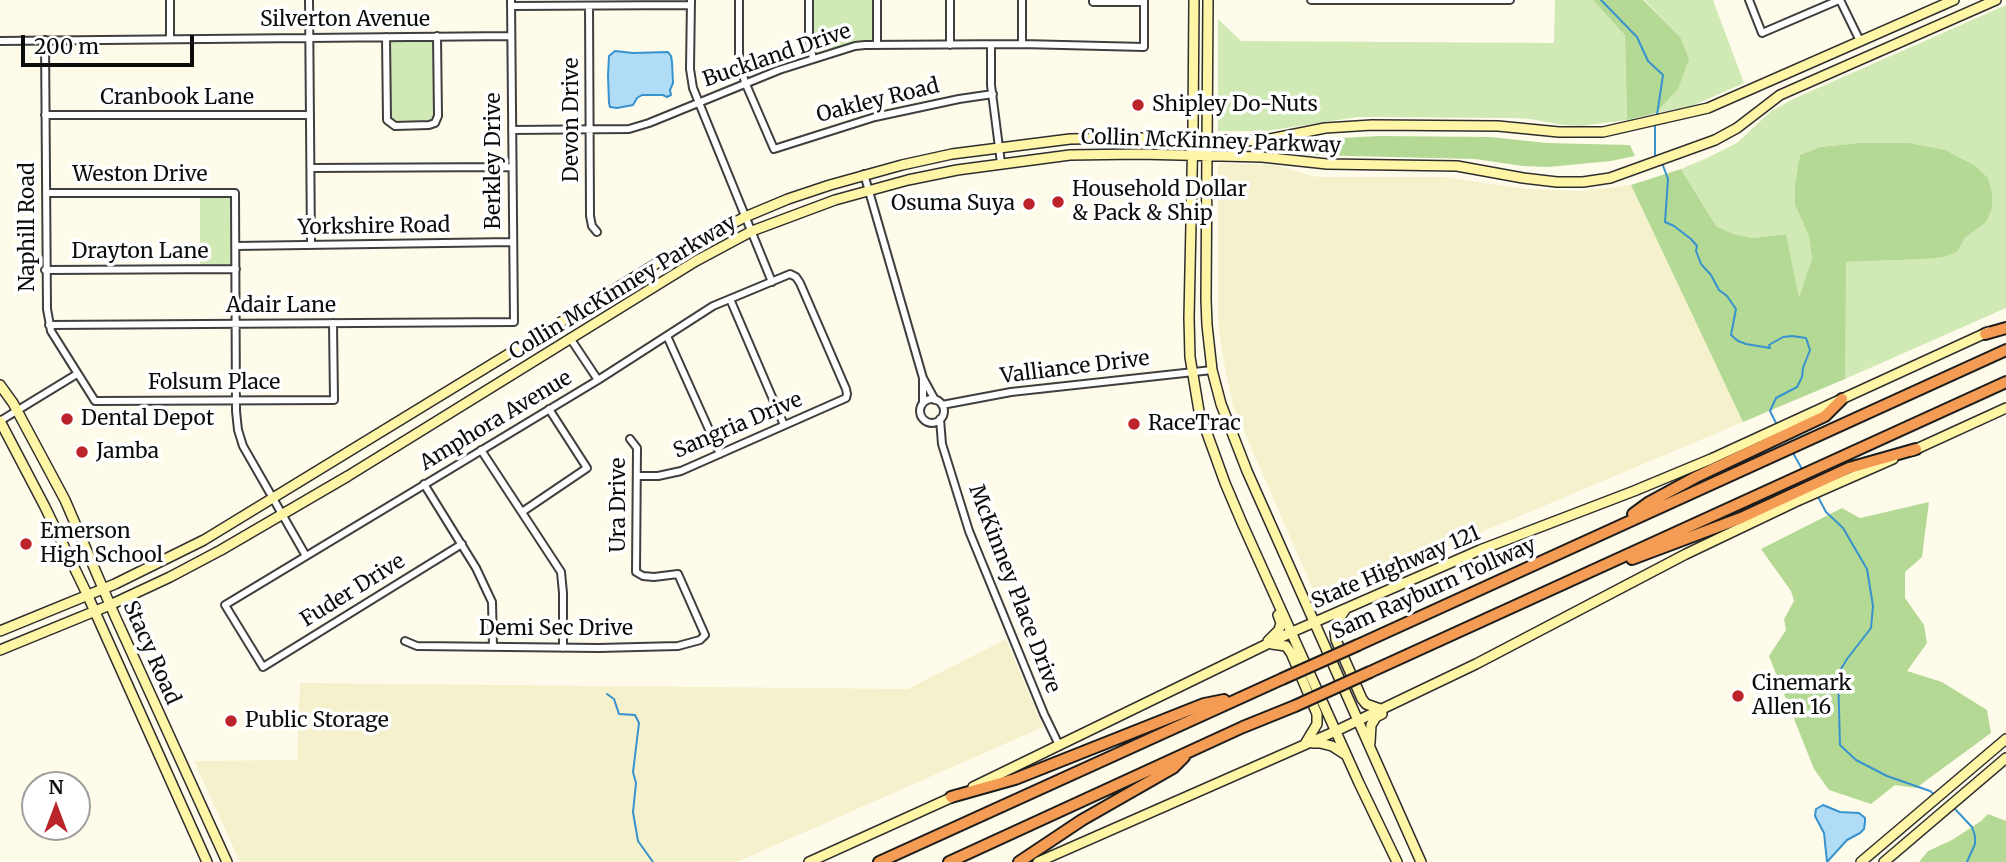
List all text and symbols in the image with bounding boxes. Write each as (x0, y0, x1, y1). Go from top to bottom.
street label: Silverton Avenue (260, 7, 430, 33)
street label: Buckland Drive (700, 19, 854, 93)
scale bar (24, 21, 198, 65)
text: 200 m (34, 33, 99, 60)
street label: Devon Drive (559, 58, 585, 182)
street label: Oakley Road (814, 74, 942, 128)
street label: Cranbook Lane (100, 85, 254, 111)
street label: Berkley Drive (481, 92, 507, 230)
place label: Shipley Do-Nuts (1152, 92, 1318, 118)
marker: Shipley Do-Nuts (1130, 97, 1146, 113)
street label: Collin McKinney Parkway (1080, 125, 1342, 159)
street label: Naphill Road (15, 162, 41, 292)
street label: Weston Drive (73, 162, 207, 188)
place label: Household Dollar & Pack & Ship (1072, 177, 1247, 227)
place label: Osuma Suya (891, 191, 1015, 217)
marker: Household Dollar & Pack & Ship (1050, 194, 1066, 210)
marker: Osuma Suya (1021, 196, 1037, 212)
street label: Collin McKinney Parkway (505, 210, 741, 366)
street label: Yorkshire Road (297, 213, 451, 241)
street label: Drayton Lane (72, 239, 208, 265)
street label: Adair Lane (226, 293, 336, 319)
street label: Valliance Drive (999, 346, 1151, 390)
street label: Amphora Avenue (415, 366, 577, 476)
street label: Folsum Place (148, 370, 280, 396)
street label: Sangria Drive (670, 387, 806, 465)
place label: Dental Depot (81, 406, 214, 432)
marker: Dental Depot (59, 411, 75, 427)
place label: RaceTrac (1148, 411, 1241, 437)
marker: RaceTrac (1126, 416, 1142, 432)
place label: Jamba (96, 439, 159, 465)
marker: Jamba (74, 444, 90, 460)
street label: Ura Drive (606, 457, 632, 553)
street label: McKinney Place Drive (963, 481, 1065, 697)
place label: Emerson High School (40, 519, 163, 569)
street label: State Highway 121 (1308, 521, 1484, 615)
street label: Sam Rayburn Tollway (1328, 533, 1540, 645)
marker: Emerson High School (18, 536, 34, 552)
street label: Fuder Drive (296, 549, 410, 633)
street label: Stacy Road (117, 597, 185, 709)
street label: Demi Sec Drive (479, 616, 633, 642)
place label: Cinemark Allen 16 (1752, 671, 1851, 721)
marker: Cinemark Allen 16 (1730, 688, 1746, 704)
place label: Public Storage (245, 708, 389, 734)
marker: Public Storage (223, 713, 239, 729)
north arrow (21, 771, 91, 841)
text: N (48, 775, 64, 799)

